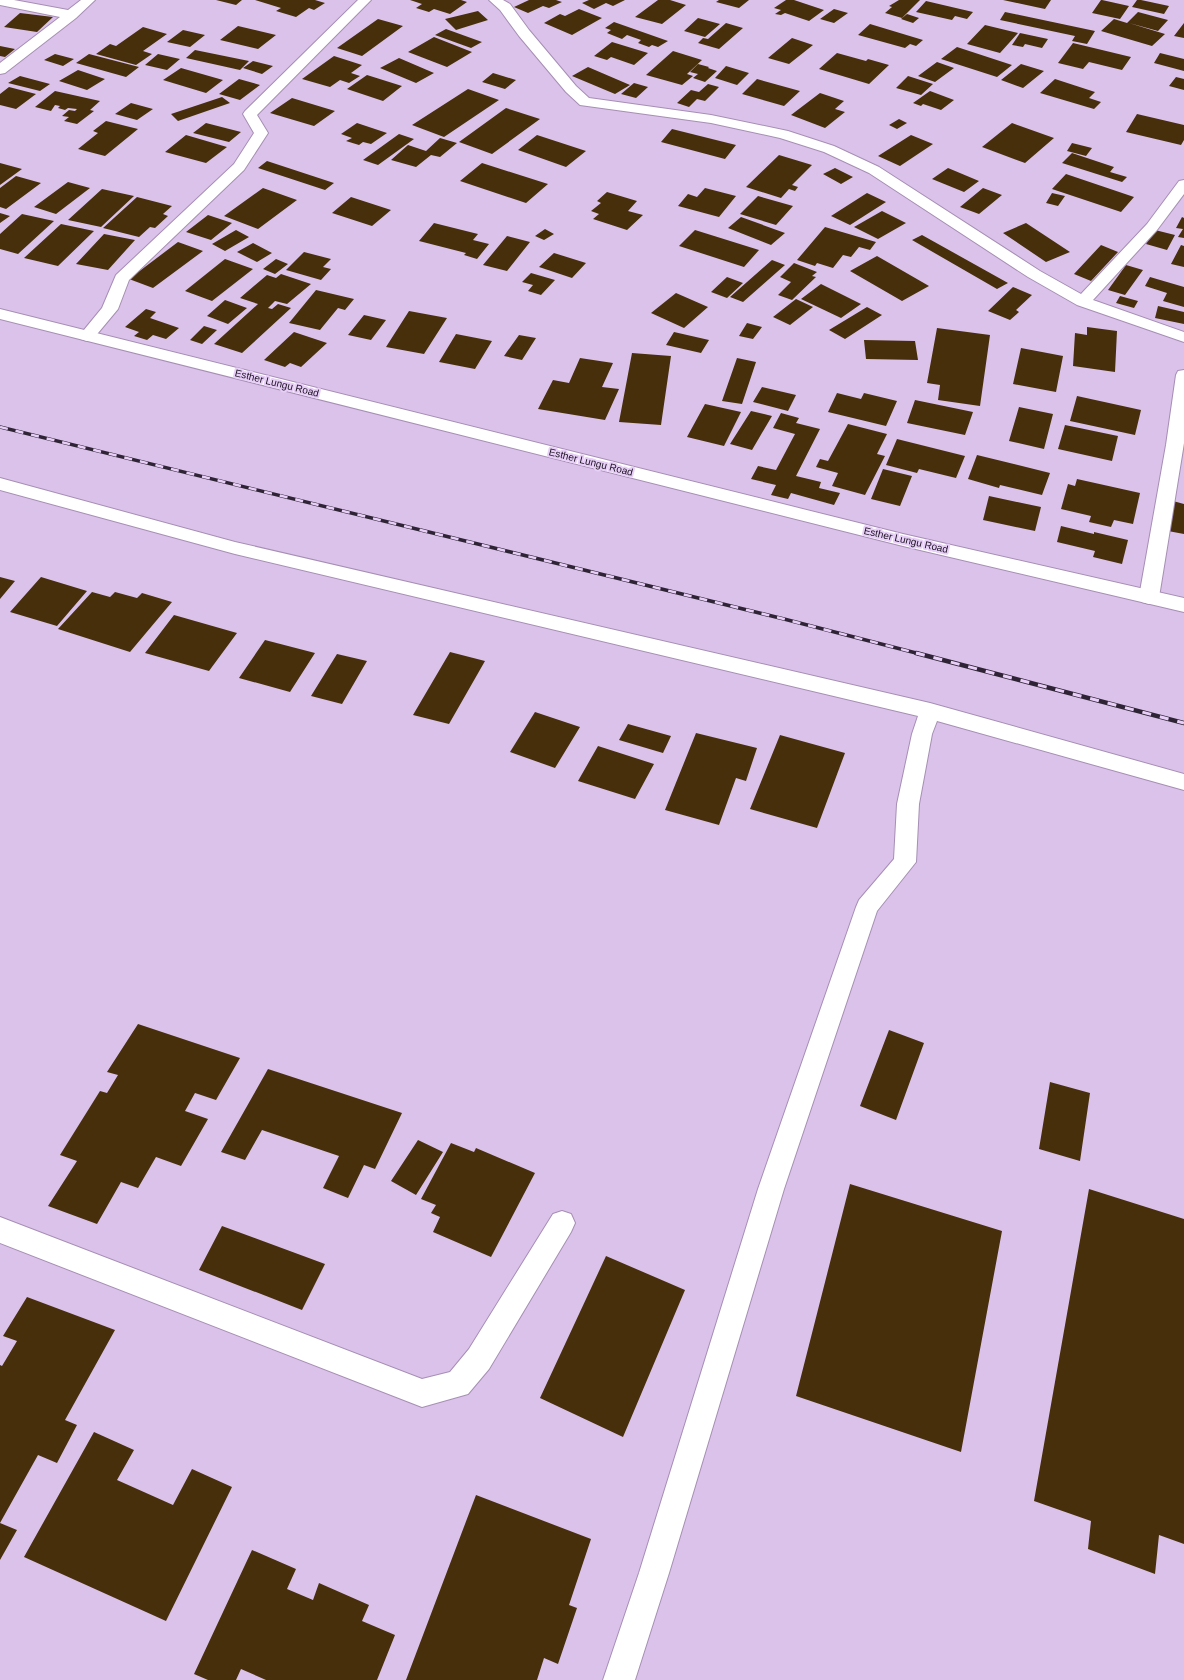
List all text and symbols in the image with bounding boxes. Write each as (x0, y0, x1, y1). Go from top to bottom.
street label: Esther Lungu Road (234, 367, 320, 399)
street label: Esther Lungu Road (548, 446, 634, 478)
street label: Esther Lungu Road (863, 525, 949, 555)

